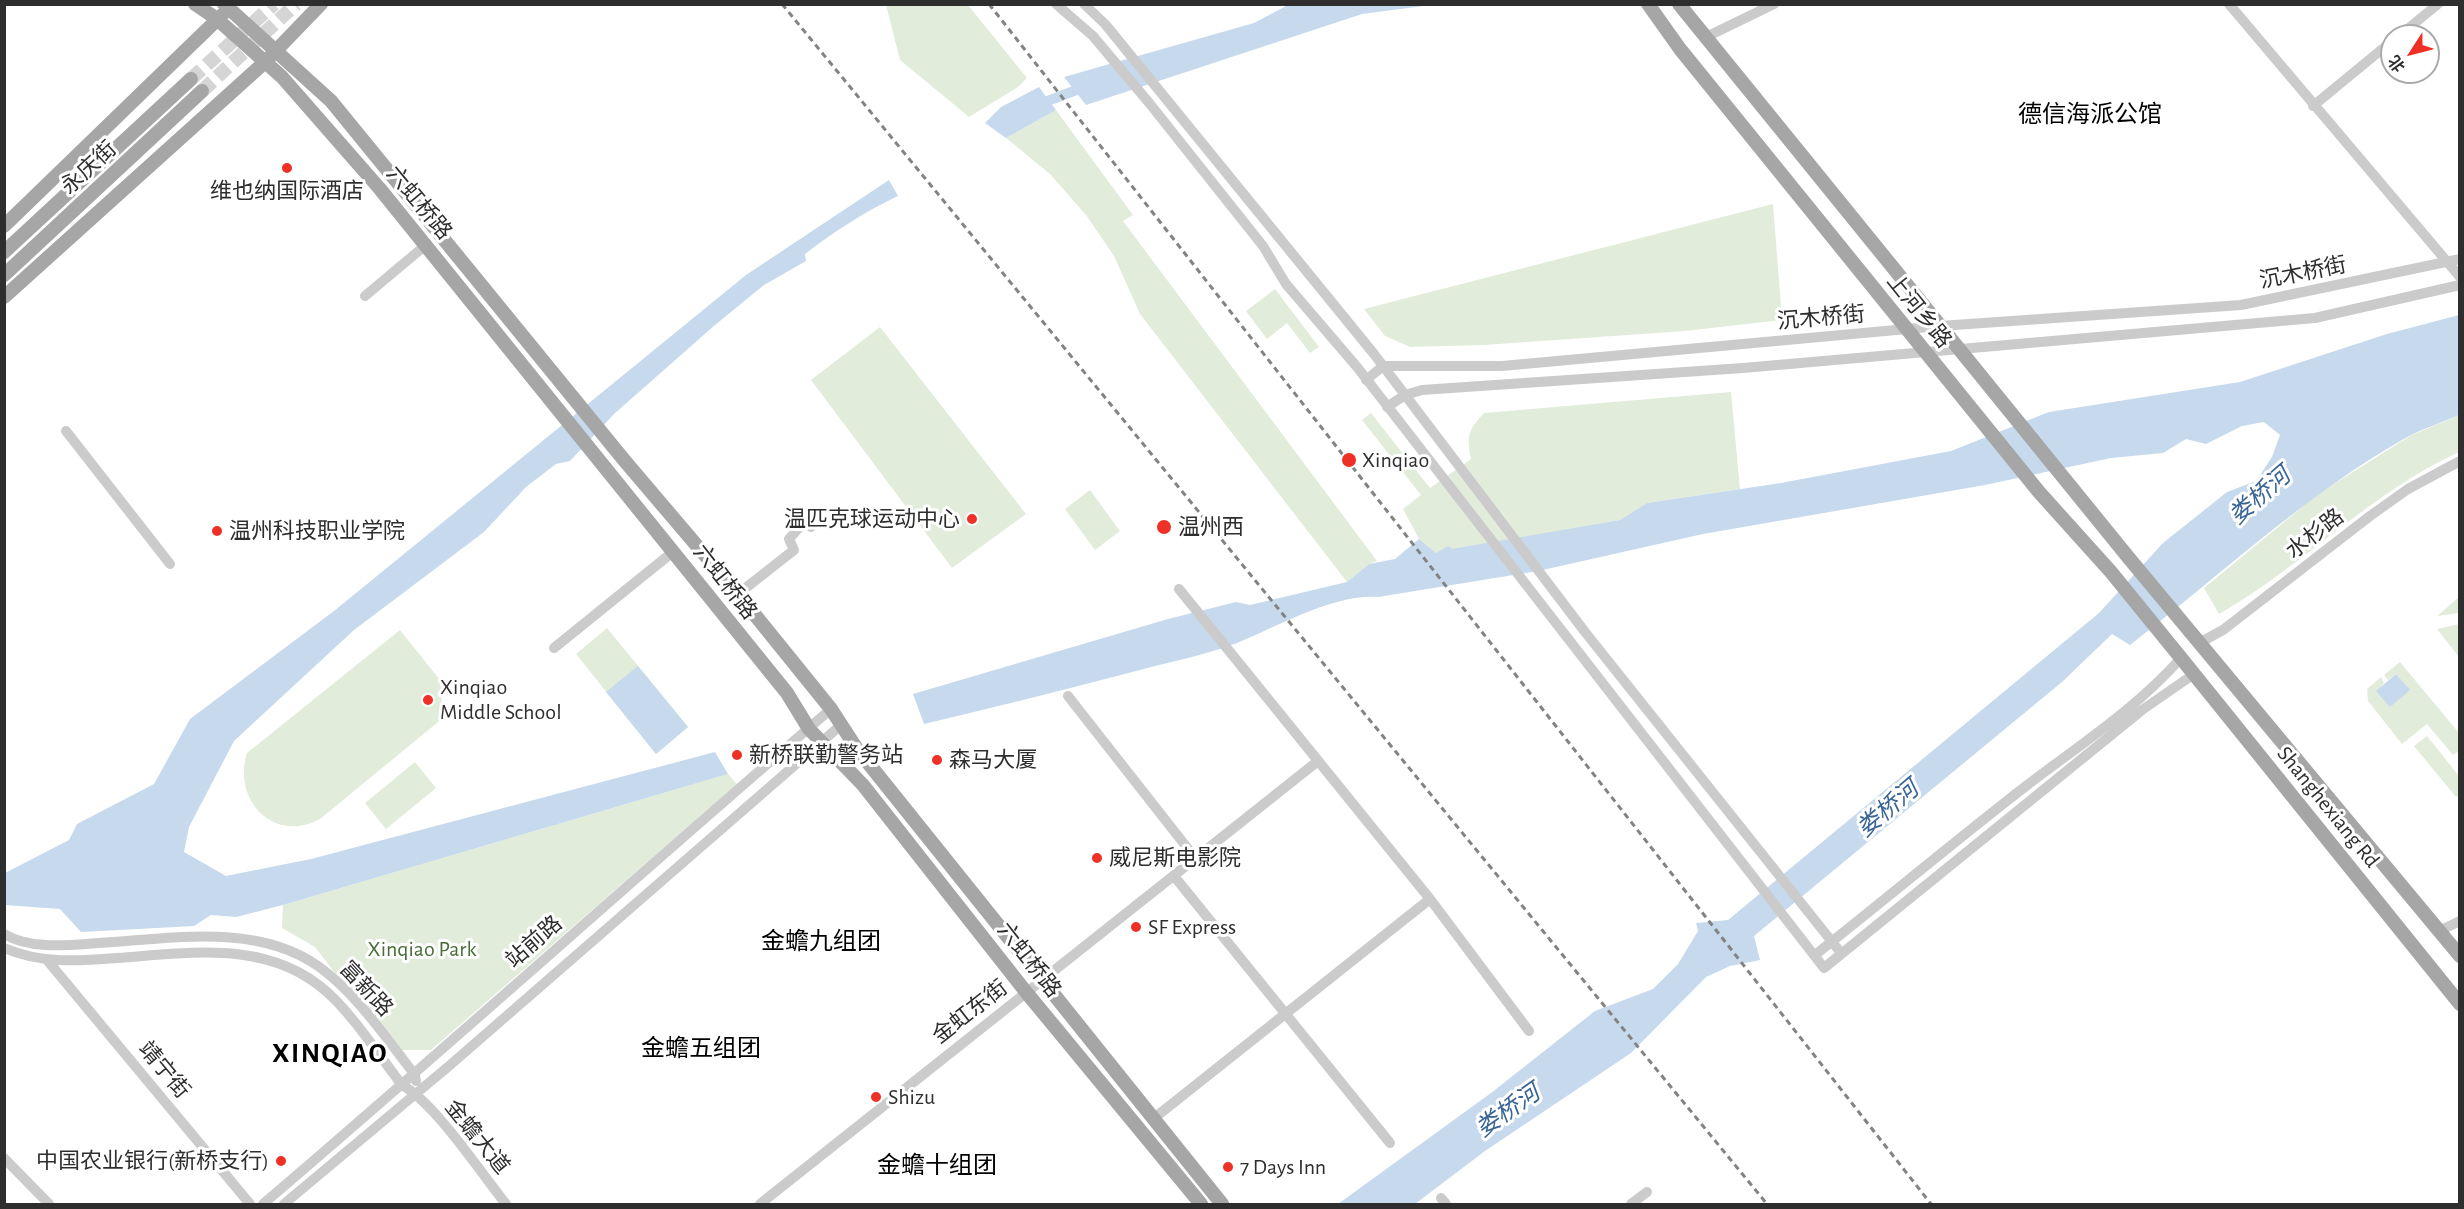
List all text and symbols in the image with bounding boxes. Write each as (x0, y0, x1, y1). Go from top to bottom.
north arrow (2380, 24, 2440, 84)
text: 北 (2386, 52, 2408, 75)
district label: 德信海派公馆 (2018, 101, 2162, 129)
street label: 永庆街 (56, 136, 122, 200)
marker: 维也纳国际酒店 (280, 161, 294, 175)
street label: 六虹桥路 (381, 161, 457, 245)
place label: 维也纳国际酒店 (210, 178, 364, 204)
street label: 沉木桥街 (2257, 252, 2349, 294)
street label: 上河乡路 (1881, 268, 1957, 354)
street label: 沉木桥街 (1776, 301, 1866, 335)
place label: Xinqiao (1362, 447, 1429, 473)
marker: Xinqiao (1340, 451, 1358, 469)
water label: 娄桥河 (2223, 462, 2297, 530)
street label: 水杉路 (2281, 503, 2349, 565)
place label: 温匹克球运动中心 (784, 506, 960, 532)
marker: 温匹克球运动中心 (965, 512, 979, 526)
place label: 温州西 (1178, 514, 1244, 540)
place label: 温州科技职业学院 (229, 518, 405, 544)
marker: 温州西 (1155, 518, 1173, 536)
marker: 温州科技职业学院 (210, 524, 224, 538)
street label: 六虹桥路 (688, 539, 762, 625)
place label: Xinqiao Middle School (440, 674, 562, 726)
marker: Xinqiao Middle School (421, 693, 435, 707)
street label: Shanghexiang Rd (2271, 741, 2385, 873)
place label: 新桥联勤警务站 (749, 742, 903, 768)
place label: 森马大厦 (949, 747, 1037, 773)
marker: 新桥联勤警务站 (730, 748, 744, 762)
marker: 森马大厦 (930, 753, 944, 767)
water label: 娄桥河 (1851, 775, 1925, 843)
place label: 威尼斯电影院 (1109, 845, 1241, 871)
marker: 威尼斯电影院 (1090, 851, 1104, 865)
street label: 站前路 (500, 910, 568, 974)
place label: SF Express (1148, 914, 1236, 940)
street label: 六虹桥路 (992, 917, 1066, 1003)
marker: SF Express (1129, 920, 1143, 934)
district label: 金蟾九组团 (761, 928, 881, 956)
park label: Xinqiao Park (368, 936, 476, 962)
street label: 富新路 (334, 956, 398, 1022)
street label: 金虹东街 (927, 975, 1013, 1049)
district label: 金蟾五组团 (641, 1035, 761, 1063)
street label: 靖宁街 (133, 1036, 195, 1104)
district label: XINQIAO (272, 1037, 388, 1071)
water label: 娄桥河 (1470, 1079, 1546, 1143)
place label: Shizu (888, 1084, 935, 1110)
marker: Shizu (869, 1090, 883, 1104)
street label: 金蟾大道 (439, 1094, 515, 1180)
place label: 中国农业银行(新桥支行) (36, 1148, 269, 1174)
district label: 金蟾十组团 (877, 1152, 997, 1180)
marker: 中国农业银行(新桥支行) (274, 1154, 288, 1168)
place label: 7 Days Inn (1240, 1154, 1326, 1180)
marker: 7 Days Inn (1221, 1160, 1235, 1174)

